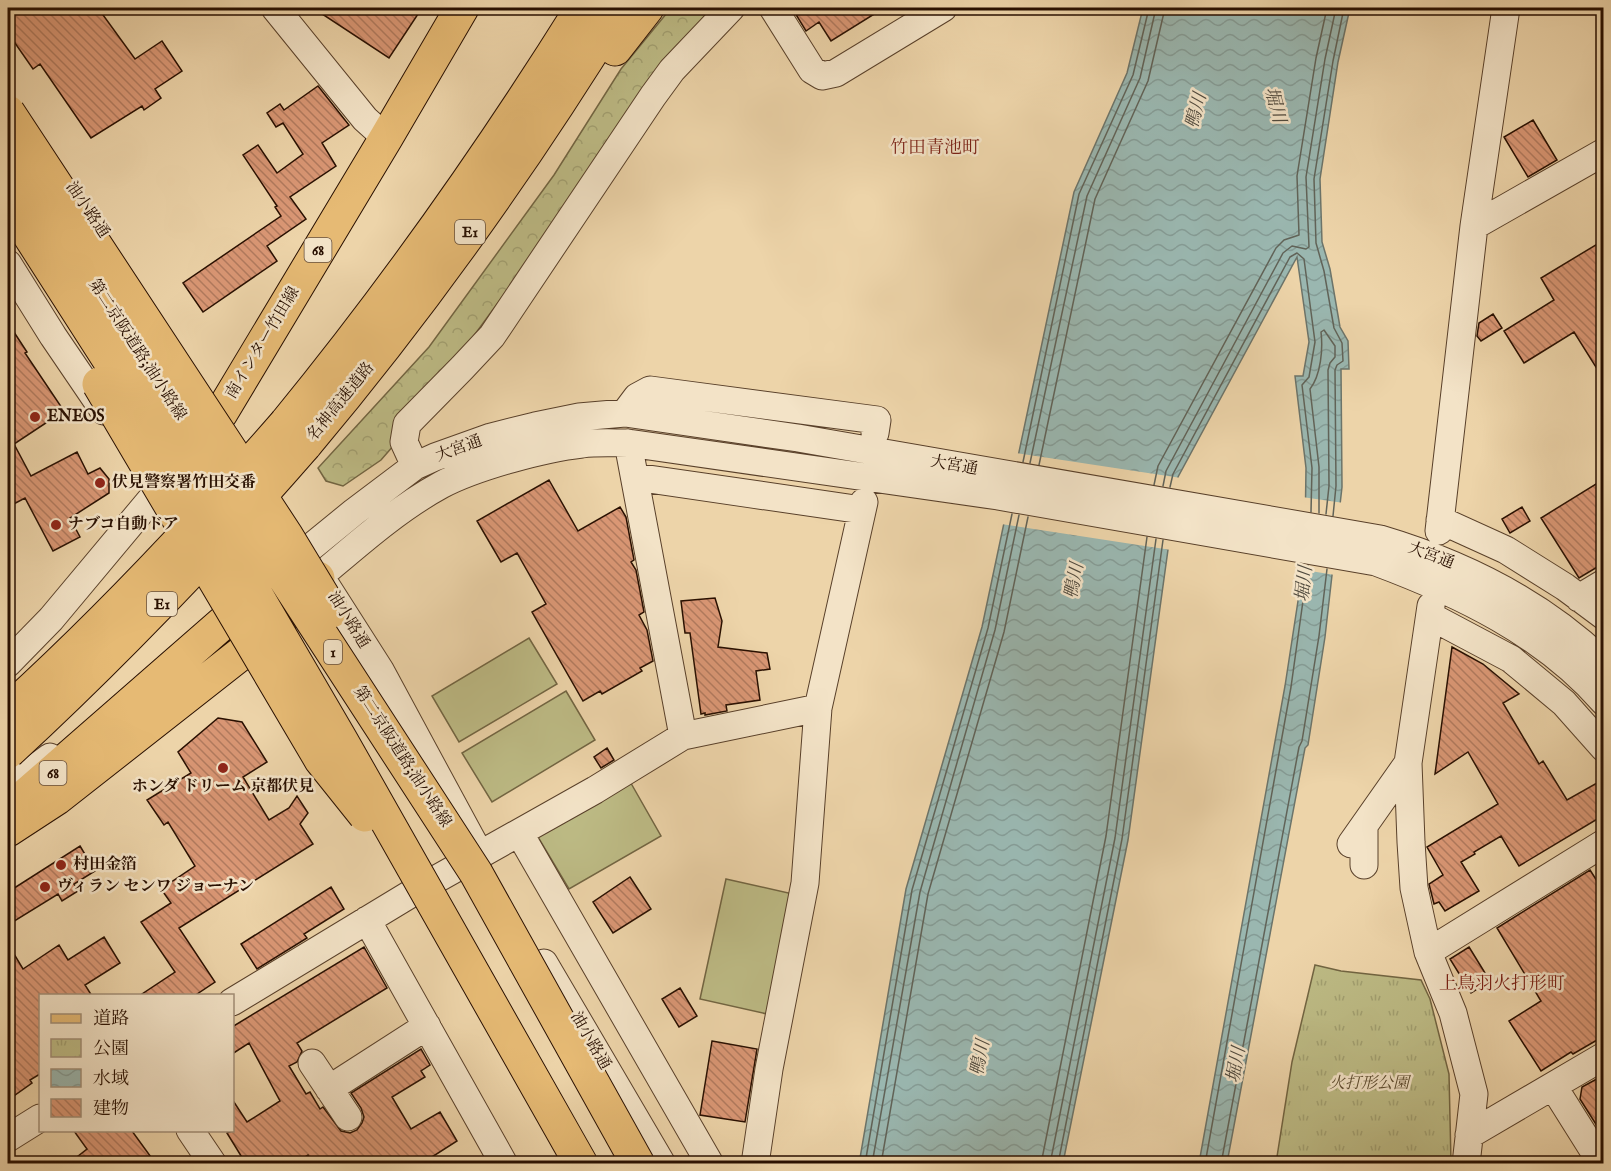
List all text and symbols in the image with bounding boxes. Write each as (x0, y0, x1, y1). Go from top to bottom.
water label: 堀川 (1258, 85, 1290, 127)
water label: 鴨川 (1181, 89, 1213, 131)
district label: 竹田青池町 (890, 137, 980, 160)
street label: 油小路通 (61, 178, 113, 242)
road number: E1 (455, 220, 485, 244)
road number: 68 (304, 238, 332, 262)
street label: 第二京阪道路;油小路線 (84, 276, 190, 424)
street label: 南インター竹田線 (222, 283, 304, 403)
street label: 名神高速道路 (303, 358, 379, 446)
place label: ENEOS (47, 407, 104, 427)
marker: ENEOS (28, 410, 42, 424)
street label: 大宮通 (433, 431, 485, 467)
street label: 大宮通 (929, 452, 979, 480)
place label: 伏見警察署竹田交番 (112, 473, 256, 493)
marker: 伏見警察署竹田交番 (93, 476, 107, 490)
place label: ナブコ自動ドア (68, 515, 179, 535)
marker: ナブコ自動ドア (49, 518, 63, 532)
street label: 大宮通 (1405, 538, 1457, 574)
water label: 鴨川 (1060, 559, 1090, 601)
water label: 堀川 (1292, 563, 1319, 603)
street label: 油小路通 (323, 588, 373, 652)
road number: E1 (147, 592, 177, 616)
road number: 1 (324, 640, 342, 664)
street label: 第二京阪道路;油小路線 (349, 683, 455, 831)
road number: 68 (40, 761, 66, 785)
marker: ホンダ ドリーム 京都伏見 (216, 761, 230, 775)
place label: ホンダ ドリーム 京都伏見 (132, 777, 314, 797)
place label: 村田金箔 (73, 855, 137, 875)
marker: 村田金箔 (54, 858, 68, 872)
place label: ヴィラン センワ ジョーナン (57, 877, 254, 897)
marker: ヴィラン センワ ジョーナン (38, 880, 52, 894)
district label: 上鳥羽火打形町 (1439, 973, 1565, 996)
legend (39, 994, 234, 1132)
text: 道路 (93, 1008, 129, 1031)
street label: 油小路通 (565, 1008, 615, 1074)
water label: 鴨川 (966, 1036, 996, 1078)
text: 公園 (93, 1038, 129, 1061)
water label: 堀川 (1223, 1043, 1252, 1085)
text: 水域 (93, 1068, 129, 1091)
park label: 火打形公園 (1329, 1074, 1412, 1094)
text: 建物 (93, 1098, 129, 1121)

